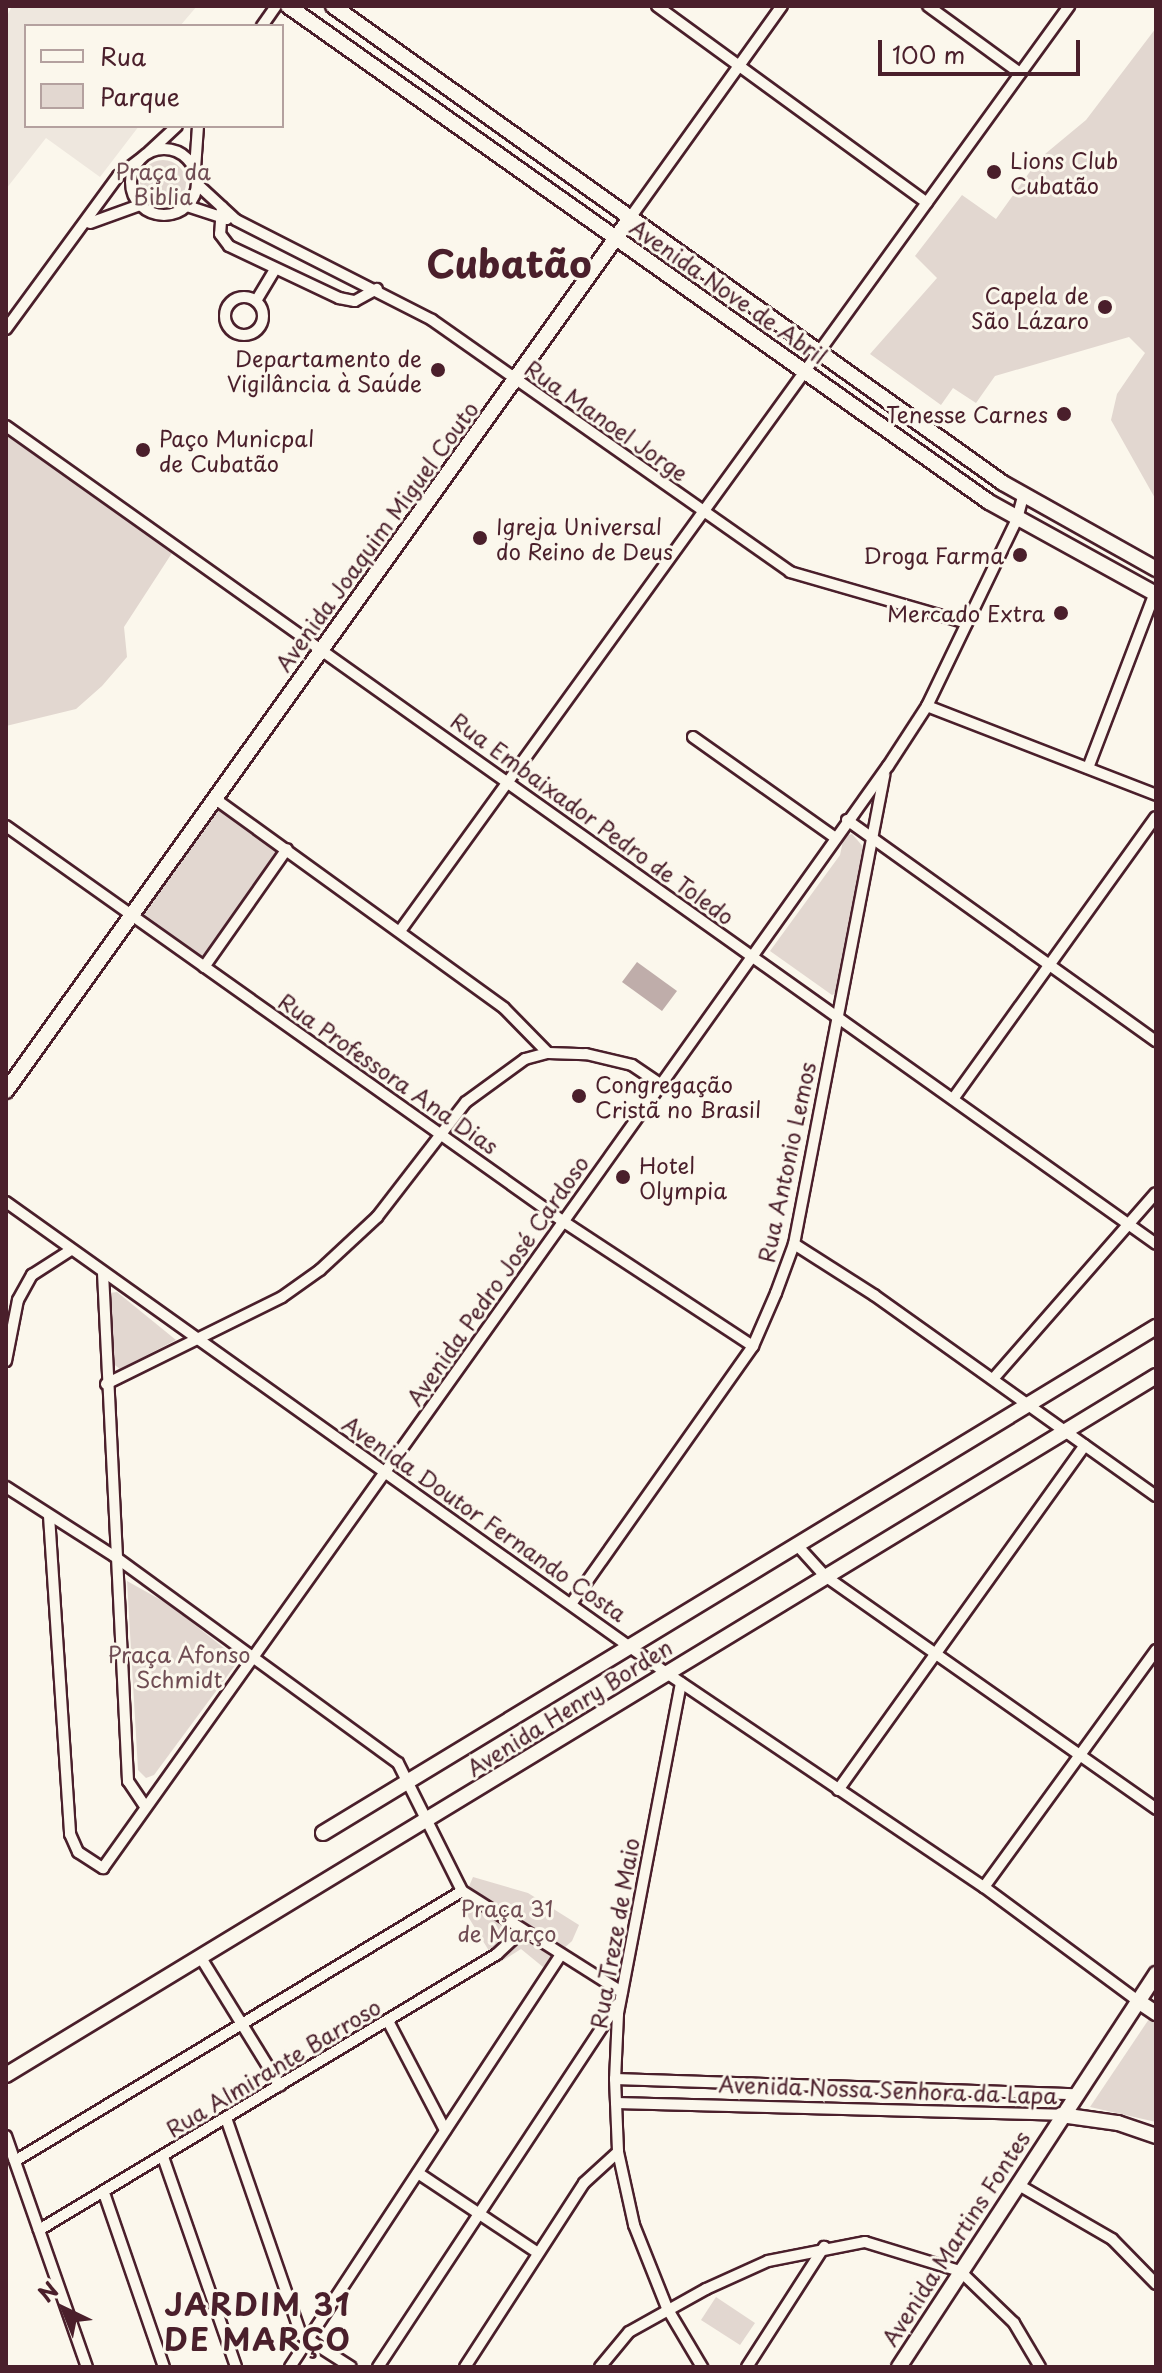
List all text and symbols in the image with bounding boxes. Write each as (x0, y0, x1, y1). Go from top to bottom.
legend (24, 24, 284, 128)
scale bar (882, 24, 1084, 74)
text: 100 m (892, 36, 965, 72)
text: Rua (100, 38, 146, 74)
text: Parque (100, 78, 180, 114)
place label: Lions Club Cubatão (1010, 146, 1118, 198)
park label: Praça da Biblia (115, 157, 211, 208)
marker: Lions Club Cubatão (985, 163, 1003, 181)
street label: Avenida Nove de Abril (625, 213, 833, 369)
district label: Cubatão (426, 240, 592, 286)
place label: Capela de São Lázaro (972, 281, 1089, 332)
marker: Capela de São Lázaro (1096, 298, 1114, 316)
place label: Departamento de Vigilância à Saúde (226, 344, 422, 396)
street label: Rua Manoel Jorge (520, 354, 694, 486)
marker: Departamento de Vigilância à Saúde (429, 361, 447, 379)
street label: Avenida Joaquim Miguel Couto (269, 396, 483, 676)
place label: Tenesse Carnes (886, 401, 1048, 427)
marker: Tenesse Carnes (1055, 405, 1073, 423)
place label: Paço Municpal de Cubatão (159, 424, 315, 476)
marker: Paço Municpal de Cubatão (134, 441, 152, 459)
place label: Igreja Universal do Reino de Deus (496, 512, 675, 564)
marker: Igreja Universal do Reino de Deus (471, 529, 489, 547)
place label: Droga Farma (861, 542, 1004, 568)
marker: Droga Farma (1011, 546, 1029, 564)
place label: Mercado Extra (888, 600, 1045, 626)
marker: Mercado Extra (1052, 604, 1070, 622)
street label: Rua Embaixador Pedro de Toledo (445, 706, 741, 930)
street label: Rua Professora Ana Dias (274, 987, 504, 1159)
street label: Rua Antonio Lemos (752, 1059, 820, 1265)
place label: Congregação Cristã no Brasil (595, 1070, 761, 1122)
marker: Congregação Cristã no Brasil (570, 1087, 588, 1105)
street label: Avenida Pedro José Cardoso (401, 1151, 593, 1409)
place label: Hotel Olympia (639, 1151, 727, 1202)
marker: Hotel Olympia (614, 1168, 632, 1186)
street label: Avenida Doutor Fernando Costa (338, 1409, 632, 1627)
street label: Avenida Henry Borden (461, 1633, 677, 1781)
park label: Praça Afonso Schmidt (108, 1640, 250, 1692)
street label: Rua Treze de Maio (584, 1834, 644, 2032)
park label: Praça 31 de Março (457, 1894, 557, 1946)
street label: Rua Almirante Barroso (160, 1992, 386, 2142)
street label: Avenida Nossa Senhora da Lapa (718, 2070, 1058, 2108)
street label: Avenida Martins Fontes (876, 2126, 1034, 2350)
north arrow (24, 2269, 104, 2349)
text: N (30, 2273, 65, 2309)
district label: JARDIM 31 DE MARÇO (164, 2286, 352, 2356)

